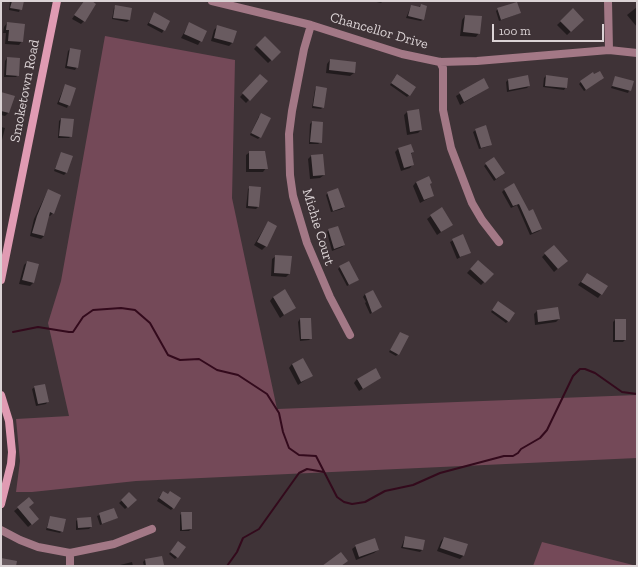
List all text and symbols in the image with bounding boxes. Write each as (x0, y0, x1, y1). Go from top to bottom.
street label: Chancellor Drive (328, 9, 430, 53)
scale bar (494, 16, 606, 42)
text: 100 m (499, 24, 531, 38)
street label: Smoketown Road (7, 38, 43, 144)
street label: Michie Court (298, 187, 338, 267)

